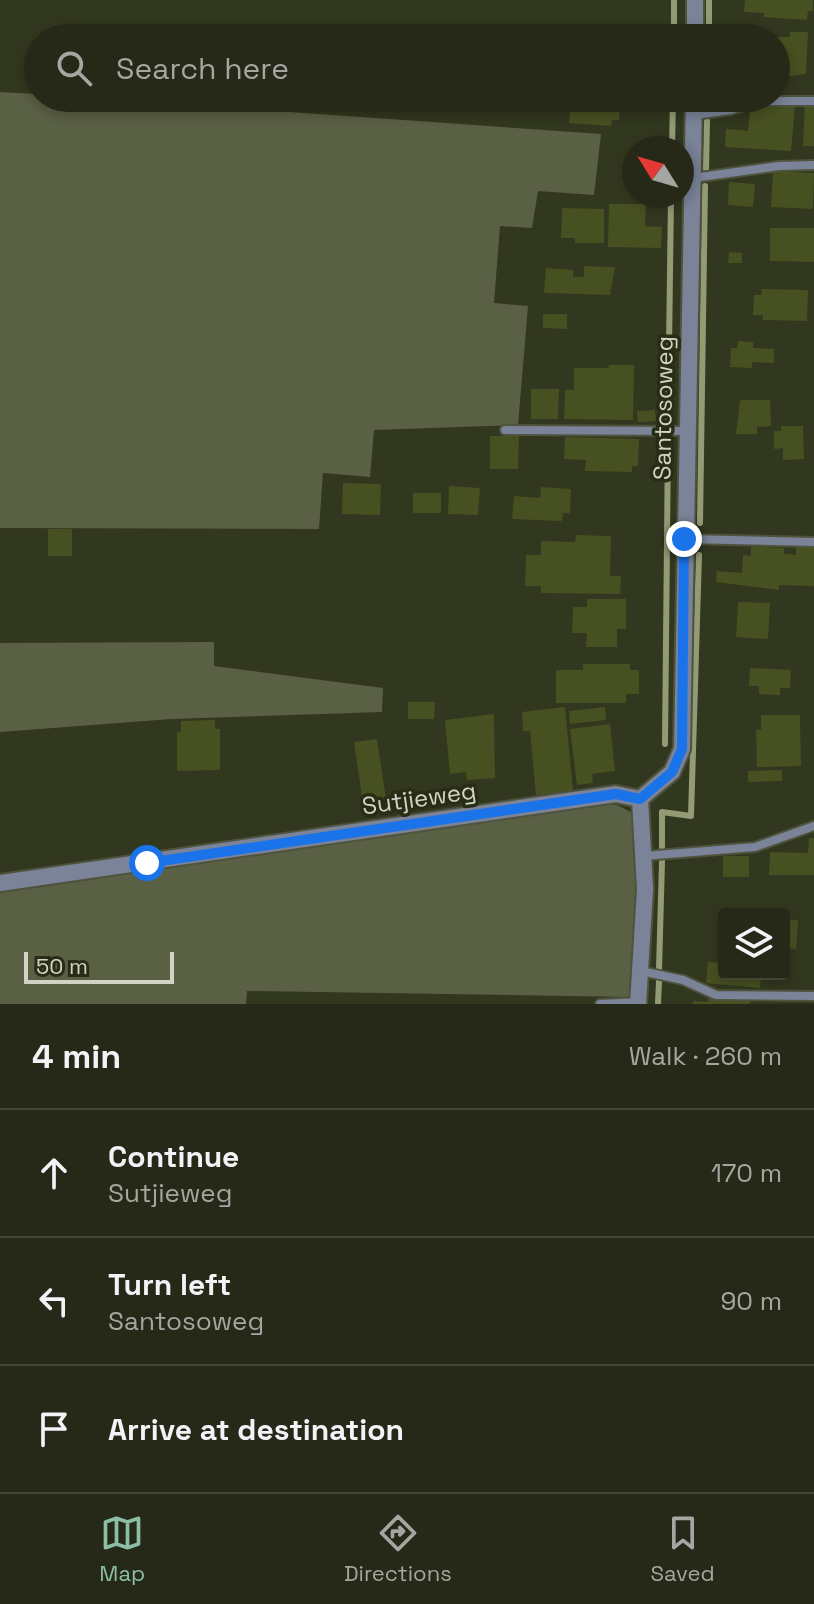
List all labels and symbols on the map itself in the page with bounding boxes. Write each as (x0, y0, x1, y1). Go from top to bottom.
north arrow (622, 136, 694, 208)
street label: Santosoweg (646, 336, 680, 480)
route end (666, 521, 702, 557)
street label: Sutjieweg (360, 775, 478, 821)
route start (129, 845, 165, 881)
scale bar (24, 948, 174, 984)

